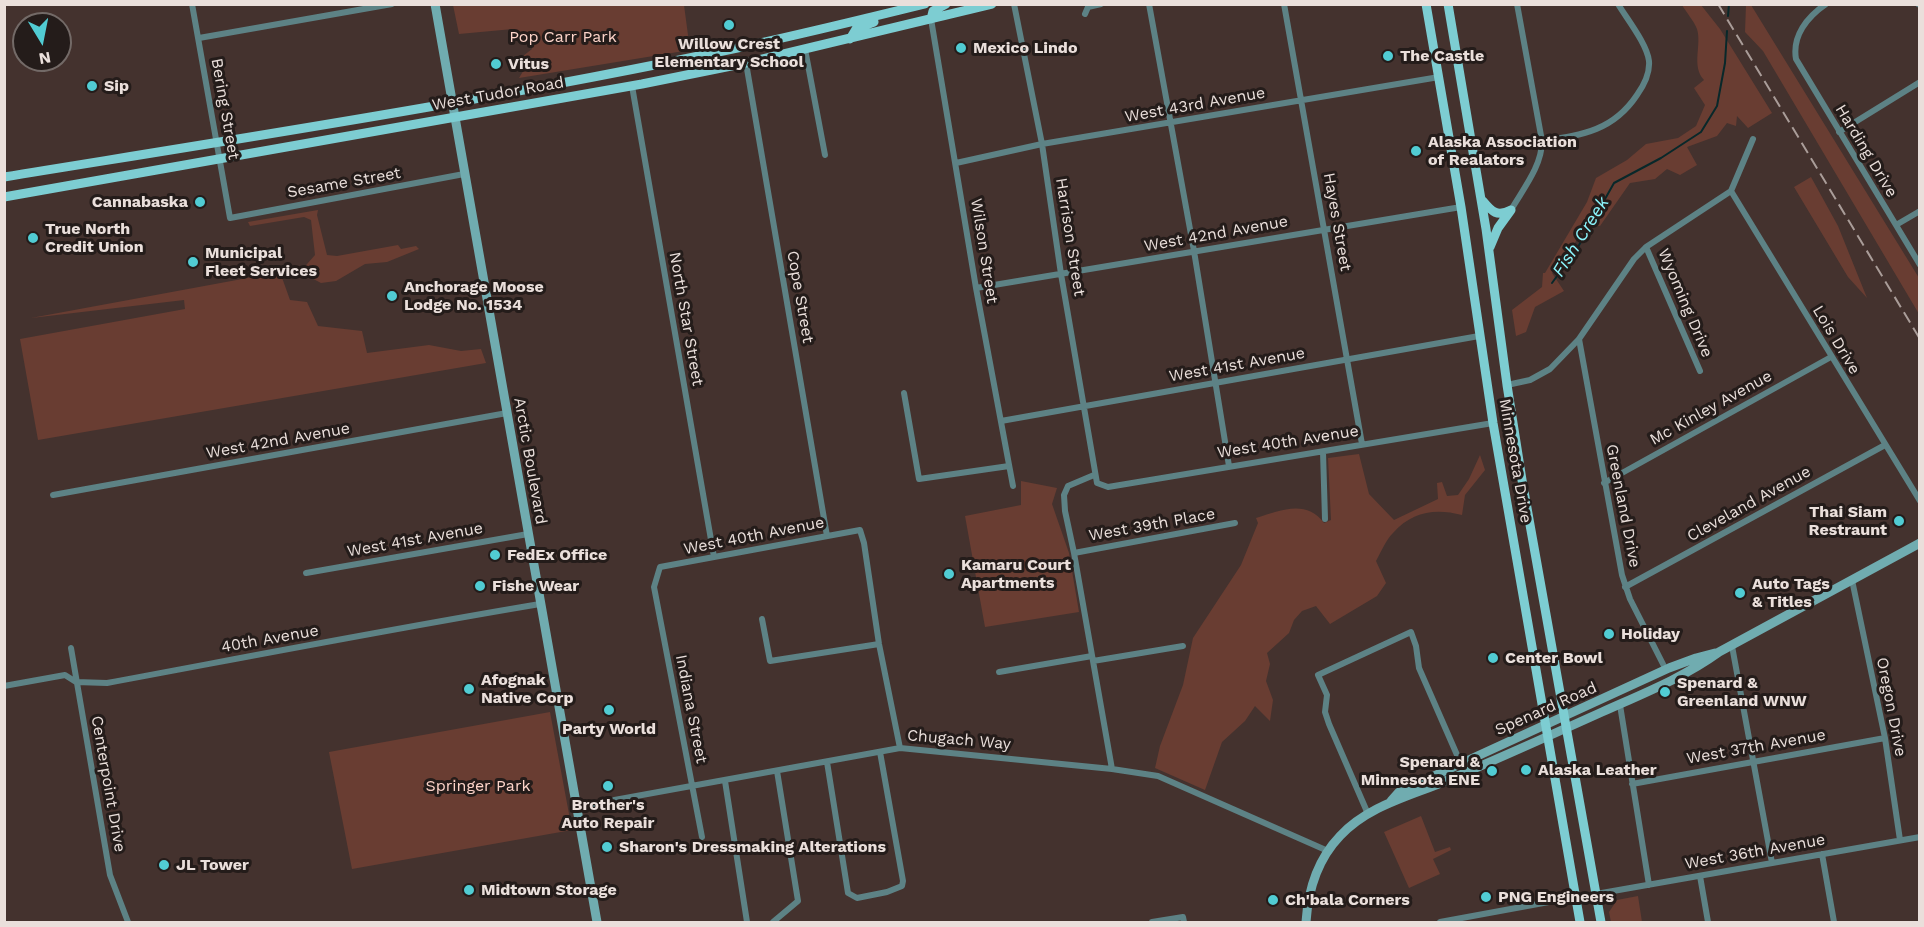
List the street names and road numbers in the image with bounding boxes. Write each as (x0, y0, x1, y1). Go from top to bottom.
street label: Bering Street (207, 57, 243, 161)
street label: West Tudor Road (430, 73, 566, 115)
street label: West 43rd Avenue (1123, 83, 1267, 127)
street label: Harding Drive (1831, 101, 1901, 201)
street label: Sesame Street (286, 164, 402, 202)
street label: Hayes Street (1319, 171, 1355, 273)
street label: Harrison Street (1051, 176, 1089, 298)
street label: Wilson Street (966, 197, 1002, 305)
street label: West 42nd Avenue (1143, 212, 1289, 256)
street label: Wyoming Drive (1653, 246, 1717, 360)
street label: Cope Street (782, 249, 818, 345)
street label: North Star Street (665, 251, 707, 387)
street label: Lois Drive (1808, 302, 1864, 378)
street label: West 41st Avenue (1168, 344, 1306, 386)
street label: Mc Kinley Avenue (1647, 366, 1775, 450)
street label: Arctic Boulevard (509, 396, 551, 526)
street label: Minnesota Drive (1495, 397, 1535, 525)
street label: West 42nd Avenue (205, 419, 351, 463)
street label: West 40th Avenue (1216, 421, 1360, 463)
street label: Greenland Drive (1602, 443, 1644, 569)
street label: Cleveland Avenue (1684, 462, 1814, 546)
street label: West 39th Place (1087, 504, 1217, 546)
street label: West 40th Avenue (682, 513, 826, 559)
street label: West 41st Avenue (346, 519, 484, 561)
street label: 40th Avenue (220, 621, 320, 657)
street label: Indiana Street (671, 653, 711, 765)
street label: Oregon Drive (1872, 656, 1910, 758)
street label: Spenard Road (1492, 678, 1600, 740)
street label: Centerpoint Drive (87, 714, 129, 854)
street label: West 37th Avenue (1685, 725, 1827, 769)
street label: Chugach Way (906, 726, 1012, 754)
street label: West 36th Avenue (1683, 830, 1827, 874)

